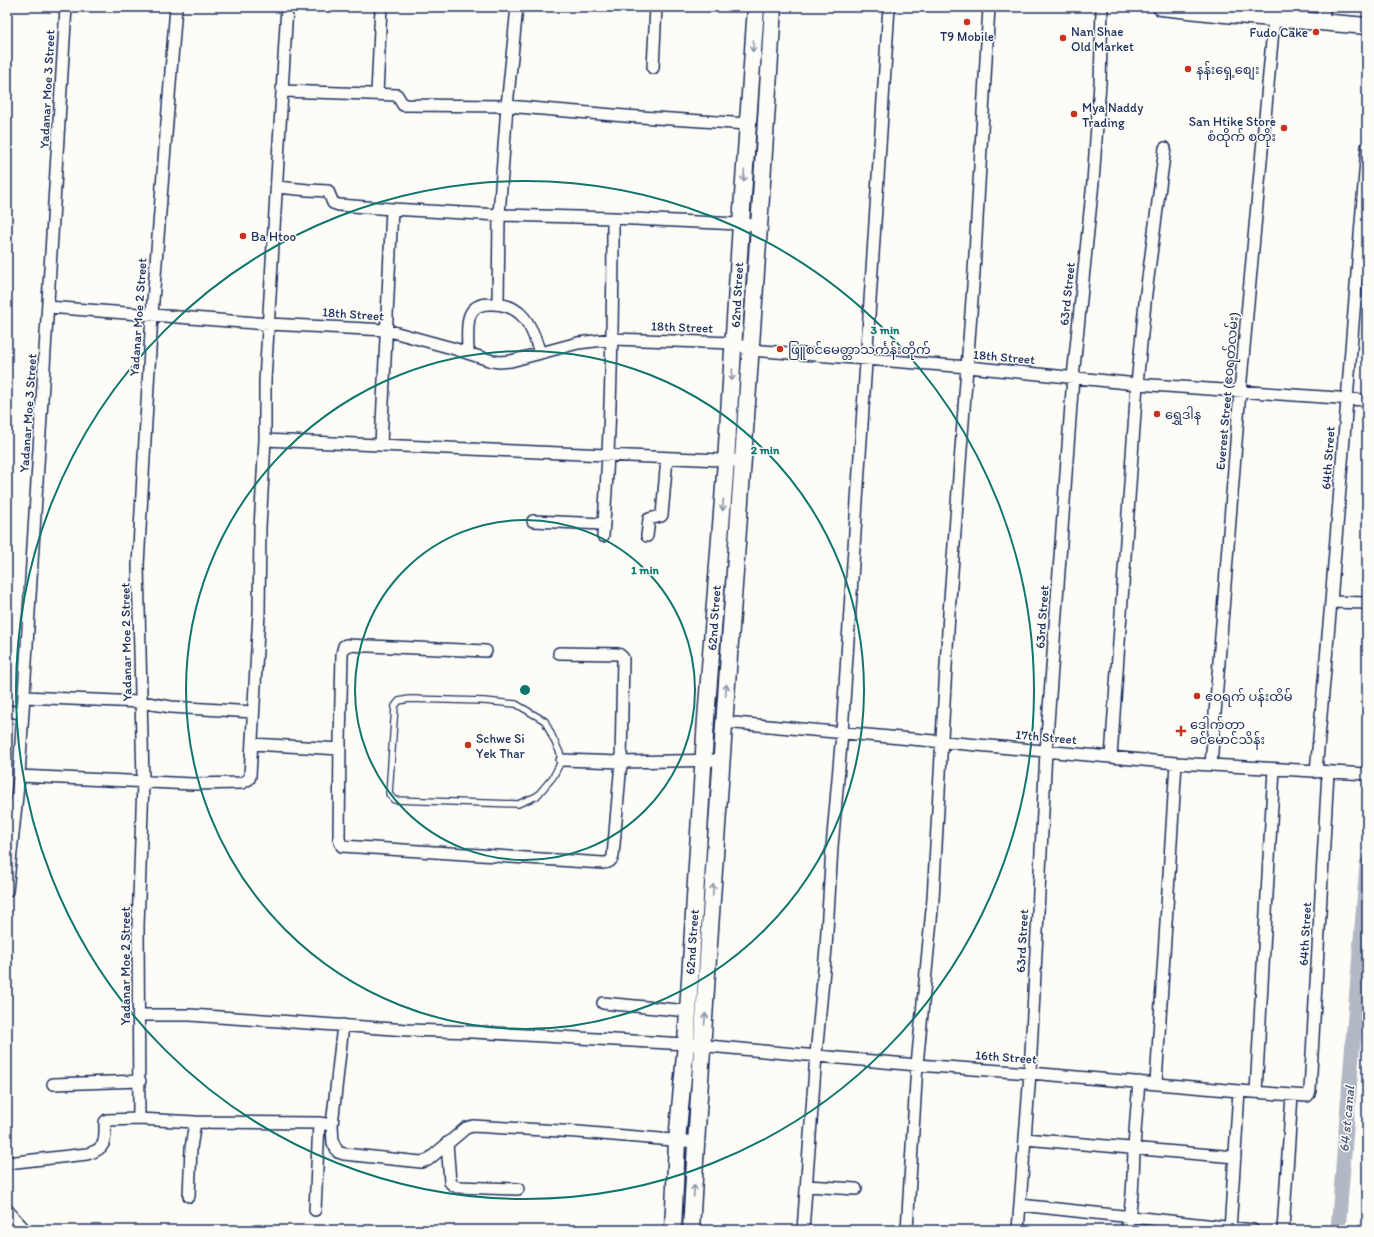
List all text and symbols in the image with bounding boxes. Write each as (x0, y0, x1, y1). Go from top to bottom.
marker: T9 Mobile (962, 17, 972, 27)
place label: Nan Shae Old Market (1071, 24, 1134, 54)
place label: Fudo Cake (1250, 25, 1308, 40)
marker: Fudo Cake (1311, 27, 1321, 37)
street label: Yadanar Moe 3 Street (36, 29, 58, 149)
place label: T9 Mobile (940, 29, 994, 44)
marker: Nan Shae Old Market (1058, 33, 1068, 43)
one-way arrow (750, 39, 757, 52)
place label: နန်းရှေ့စျေး (1196, 61, 1259, 80)
marker: နန်းရှေ့စျေး (1183, 64, 1193, 74)
place label: Mya Naddy Trading (1082, 100, 1143, 130)
marker: Mya Naddy Trading (1069, 109, 1079, 119)
place label: San Htike Store စံထိုက် စတိုး (1189, 114, 1276, 147)
marker: San Htike Store စံထိုက် စတိုး (1279, 123, 1289, 133)
one-way arrow (740, 169, 748, 182)
place label: Ba Htoo (251, 229, 297, 244)
marker: Ba Htoo (238, 231, 248, 241)
street label: Yadanar Moe 2 Street (126, 257, 150, 377)
street label: 63rd Street (1056, 261, 1078, 326)
street label: 62nd Street (728, 262, 746, 328)
street label: 18th Street (321, 304, 385, 324)
street label: Everest Street (ဧ၀ရတ်လမ်း) (1212, 311, 1244, 471)
street label: 18th Street (651, 318, 713, 336)
text: 3 min (871, 323, 900, 337)
place label: ဖြူစင်မေတ္တာသင်္ကန်းတိုက် (788, 341, 931, 360)
marker: ဖြူစင်မေတ္တာသင်္ကန်းတိုက် (775, 344, 785, 354)
street label: 18th Street (972, 347, 1036, 367)
street label: Yadanar Moe 3 Street (16, 353, 40, 473)
one-way arrow (728, 368, 735, 381)
place label: ရွှေဒါန (1165, 406, 1201, 425)
marker: ရွှေဒါန (1152, 409, 1162, 419)
street label: 64th Street (1318, 426, 1338, 490)
text: 2 min (751, 443, 780, 457)
one-way arrow (719, 498, 726, 511)
text: 1 min (631, 563, 660, 577)
street label: Yadanar Moe 2 Street (117, 582, 135, 701)
street label: 62nd Street (704, 585, 724, 651)
street label: 63rd Street (1032, 585, 1052, 649)
centre of rings (518, 683, 532, 697)
one-way arrow (723, 684, 730, 697)
place label: ဧဝရက် ပန်းထိမ် (1205, 688, 1293, 707)
marker: ဧဝရက် ပန်းထိမ် (1192, 691, 1202, 701)
place label: ဒေါက်တာ ခင်မောင်သိန်း (1190, 716, 1265, 750)
marker: ဒေါက်တာ ခင်မောင်သိန်း (1175, 725, 1187, 737)
street label: 17th Street (1015, 727, 1077, 747)
place label: Schwe Si Yek Thar (476, 731, 526, 761)
marker: Schwe Si Yek Thar (463, 740, 473, 750)
one-way arrow (710, 884, 717, 897)
street label: 64th Street (1296, 902, 1314, 966)
street label: Yadanar Moe 2 Street (118, 907, 133, 1025)
street label: 62nd Street (682, 909, 702, 975)
street label: 63rd Street (1013, 909, 1031, 973)
one-way arrow (701, 1013, 708, 1026)
street label: 16th Street (975, 1047, 1038, 1067)
water label: 64 st canal (1336, 1084, 1358, 1153)
one-way arrow (690, 1185, 697, 1198)

